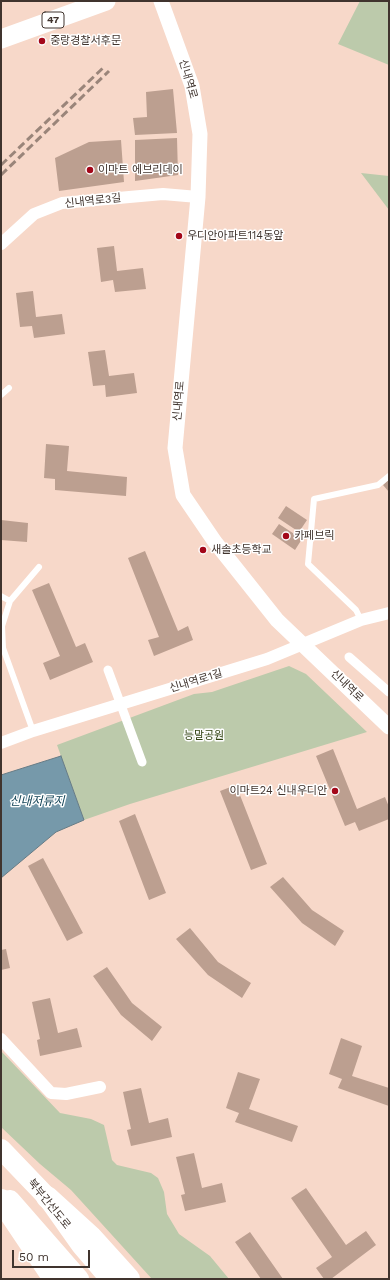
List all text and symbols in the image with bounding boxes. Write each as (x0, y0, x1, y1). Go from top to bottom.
road number: 47 (42, 12, 64, 28)
place label: 중랑경찰서후문 (50, 34, 121, 48)
marker: 중랑경찰서후문 (37, 36, 47, 46)
street label: 신내역로 (176, 58, 200, 100)
place label: 이마트 에브리데이 (98, 163, 183, 177)
marker: 이마트 에브리데이 (85, 165, 95, 175)
street label: 신내역로3길 (64, 191, 122, 211)
place label: 우디안아파트114동앞 (187, 229, 283, 243)
marker: 우디안아파트114동앞 (174, 231, 184, 241)
street label: 신내역로 (171, 380, 187, 422)
place label: 카페브릭 (294, 529, 334, 543)
marker: 카페브릭 (281, 531, 291, 541)
place label: 새솔초등학교 (211, 543, 272, 557)
marker: 새솔초등학교 (198, 545, 208, 555)
street label: 신내역로1길 (168, 667, 224, 695)
street label: 신내역로 (328, 667, 366, 705)
park label: 능말공원 (184, 729, 224, 743)
place label: 이마트24 신내우디안 (229, 784, 327, 798)
marker: 이마트24 신내우디안 (330, 786, 340, 796)
water label: 신내저류지 (9, 794, 65, 808)
street label: 북부간선도로 (25, 1176, 73, 1232)
scale bar (14, 1242, 92, 1268)
text: 50 m (19, 1250, 49, 1264)

